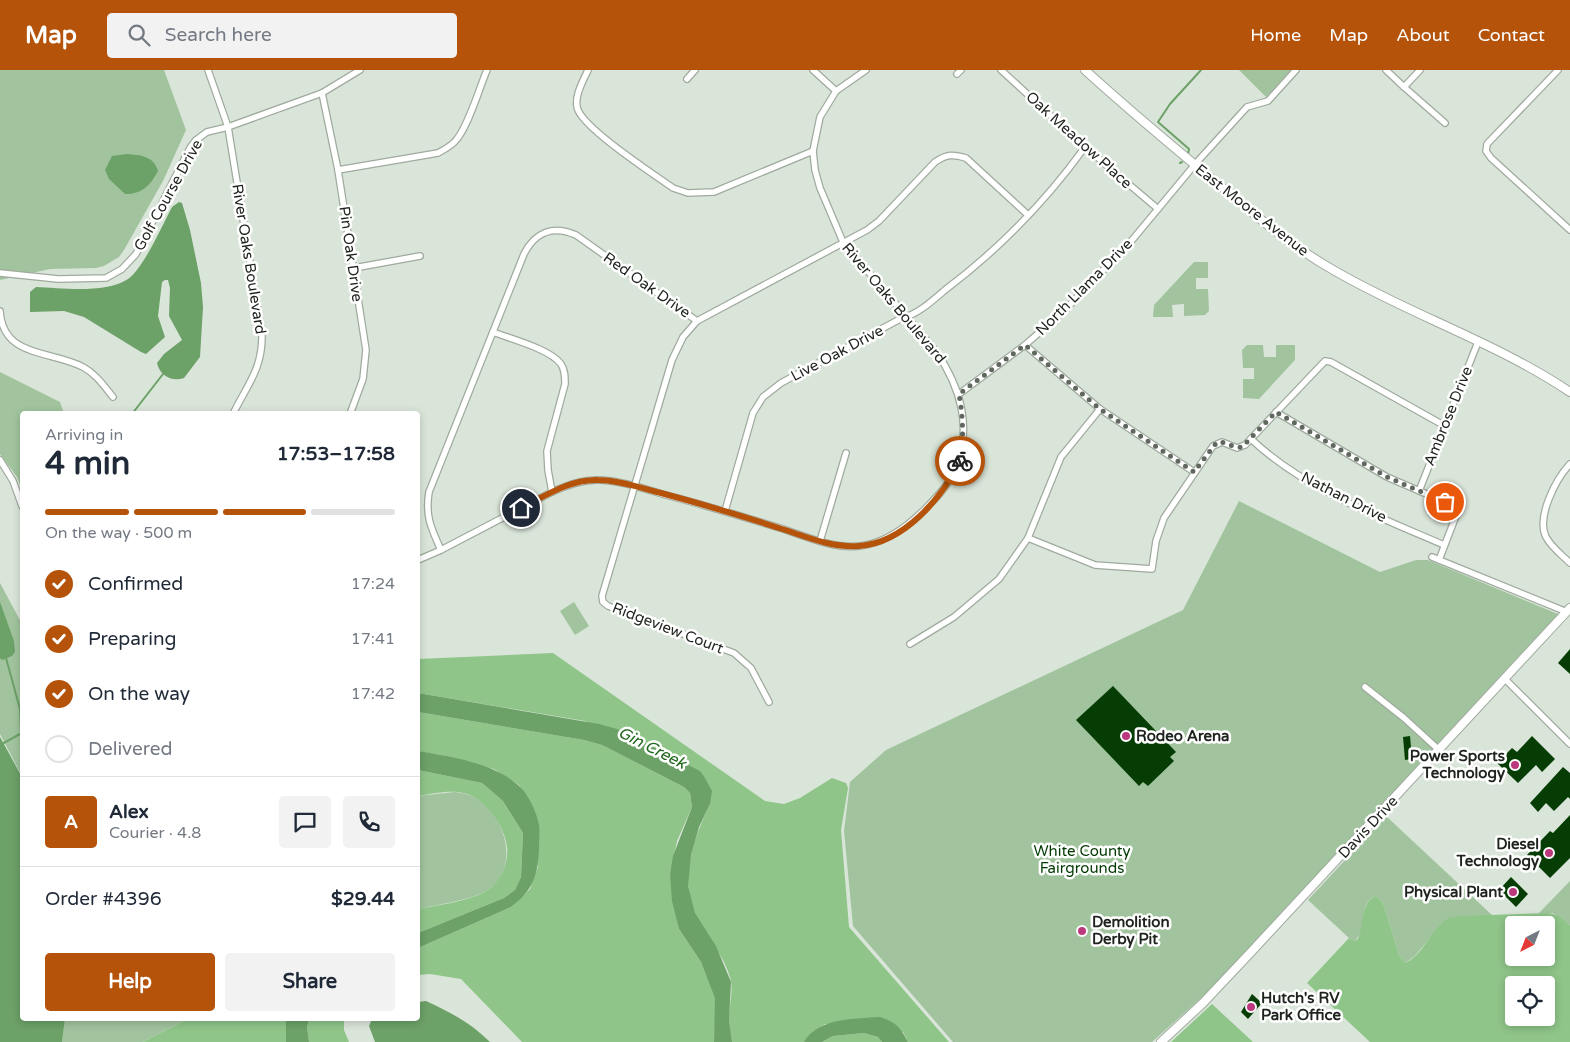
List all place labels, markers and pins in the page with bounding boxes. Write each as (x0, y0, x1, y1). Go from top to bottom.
pin (1424, 481, 1466, 523)
pin (500, 487, 542, 529)
place label: Rodeo Arena (1136, 727, 1229, 745)
marker: Rodeo Arena (1120, 730, 1132, 742)
place label: Power Sports Technology (1410, 747, 1505, 783)
marker: Power Sports Technology (1509, 759, 1521, 771)
place label: Diesel Technology (1456, 835, 1539, 871)
marker: Diesel Technology (1543, 847, 1555, 859)
place label: Physical Plant (1404, 883, 1503, 902)
marker: Physical Plant (1507, 886, 1519, 898)
place label: Demolition Derby Pit (1092, 913, 1170, 949)
marker: Demolition Derby Pit (1076, 925, 1088, 937)
place label: Hutch's RV Park Office (1261, 989, 1342, 1024)
marker: Hutch's RV Park Office (1245, 1001, 1257, 1013)

